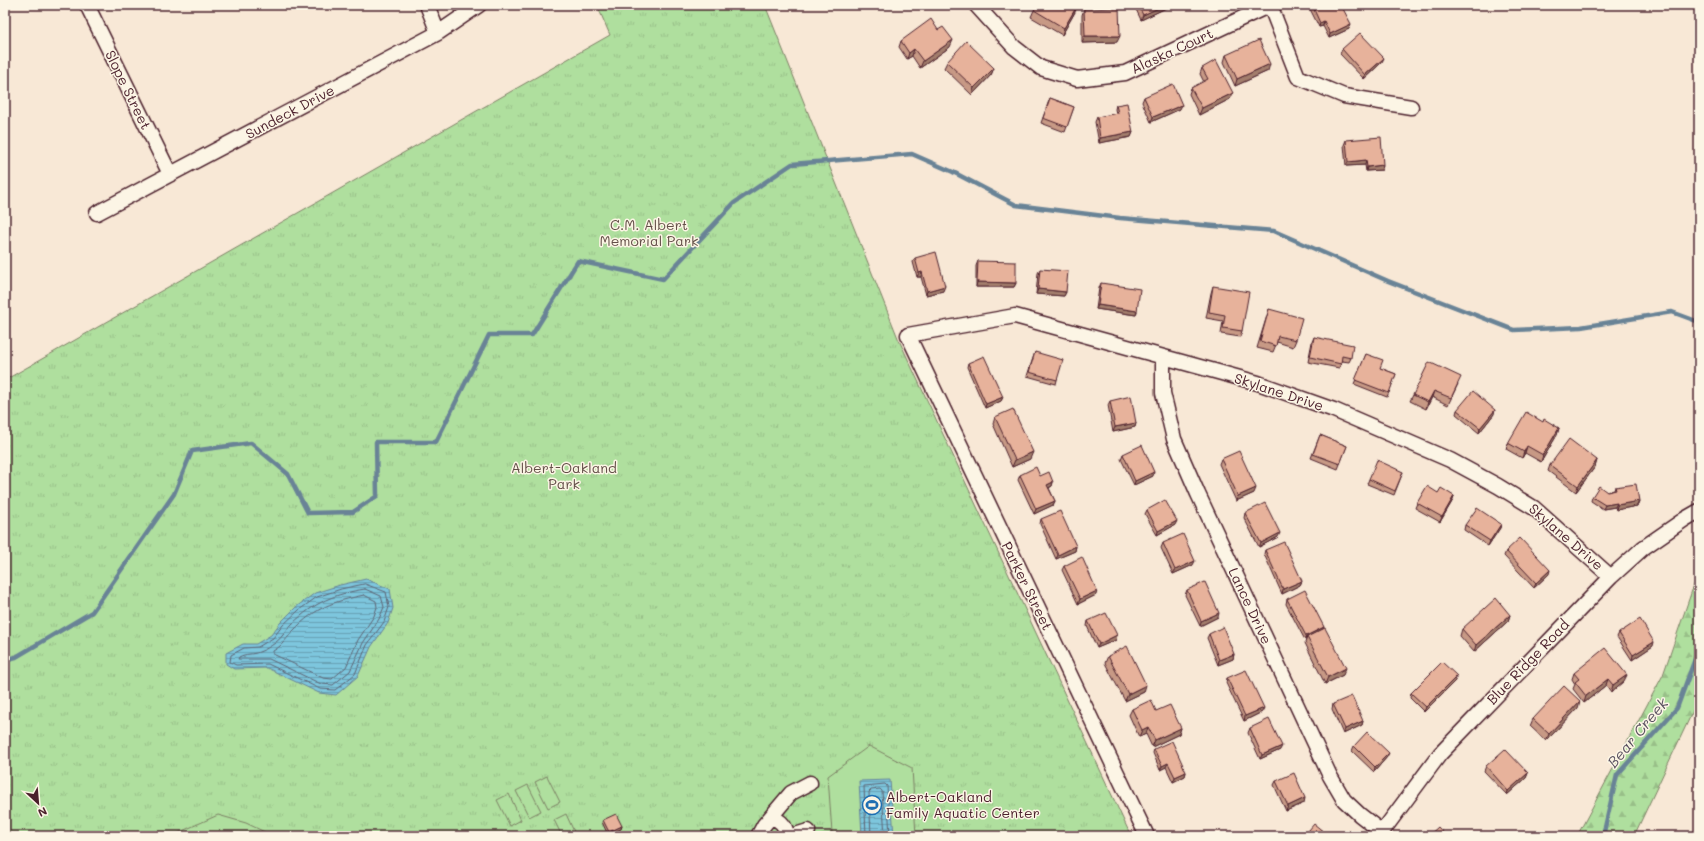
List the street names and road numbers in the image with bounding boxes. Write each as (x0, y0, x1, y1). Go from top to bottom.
street label: Alaska Court (1128, 23, 1216, 78)
street label: Slope Street (101, 47, 156, 133)
street label: Sundeck Drive (242, 80, 337, 143)
street label: Skylane Drive (1232, 368, 1326, 415)
street label: Skylane Drive (1525, 499, 1608, 574)
street label: Parker Street (998, 538, 1057, 633)
street label: Lance Drive (1224, 565, 1276, 647)
street label: Blue Ridge Road (1482, 615, 1573, 708)

